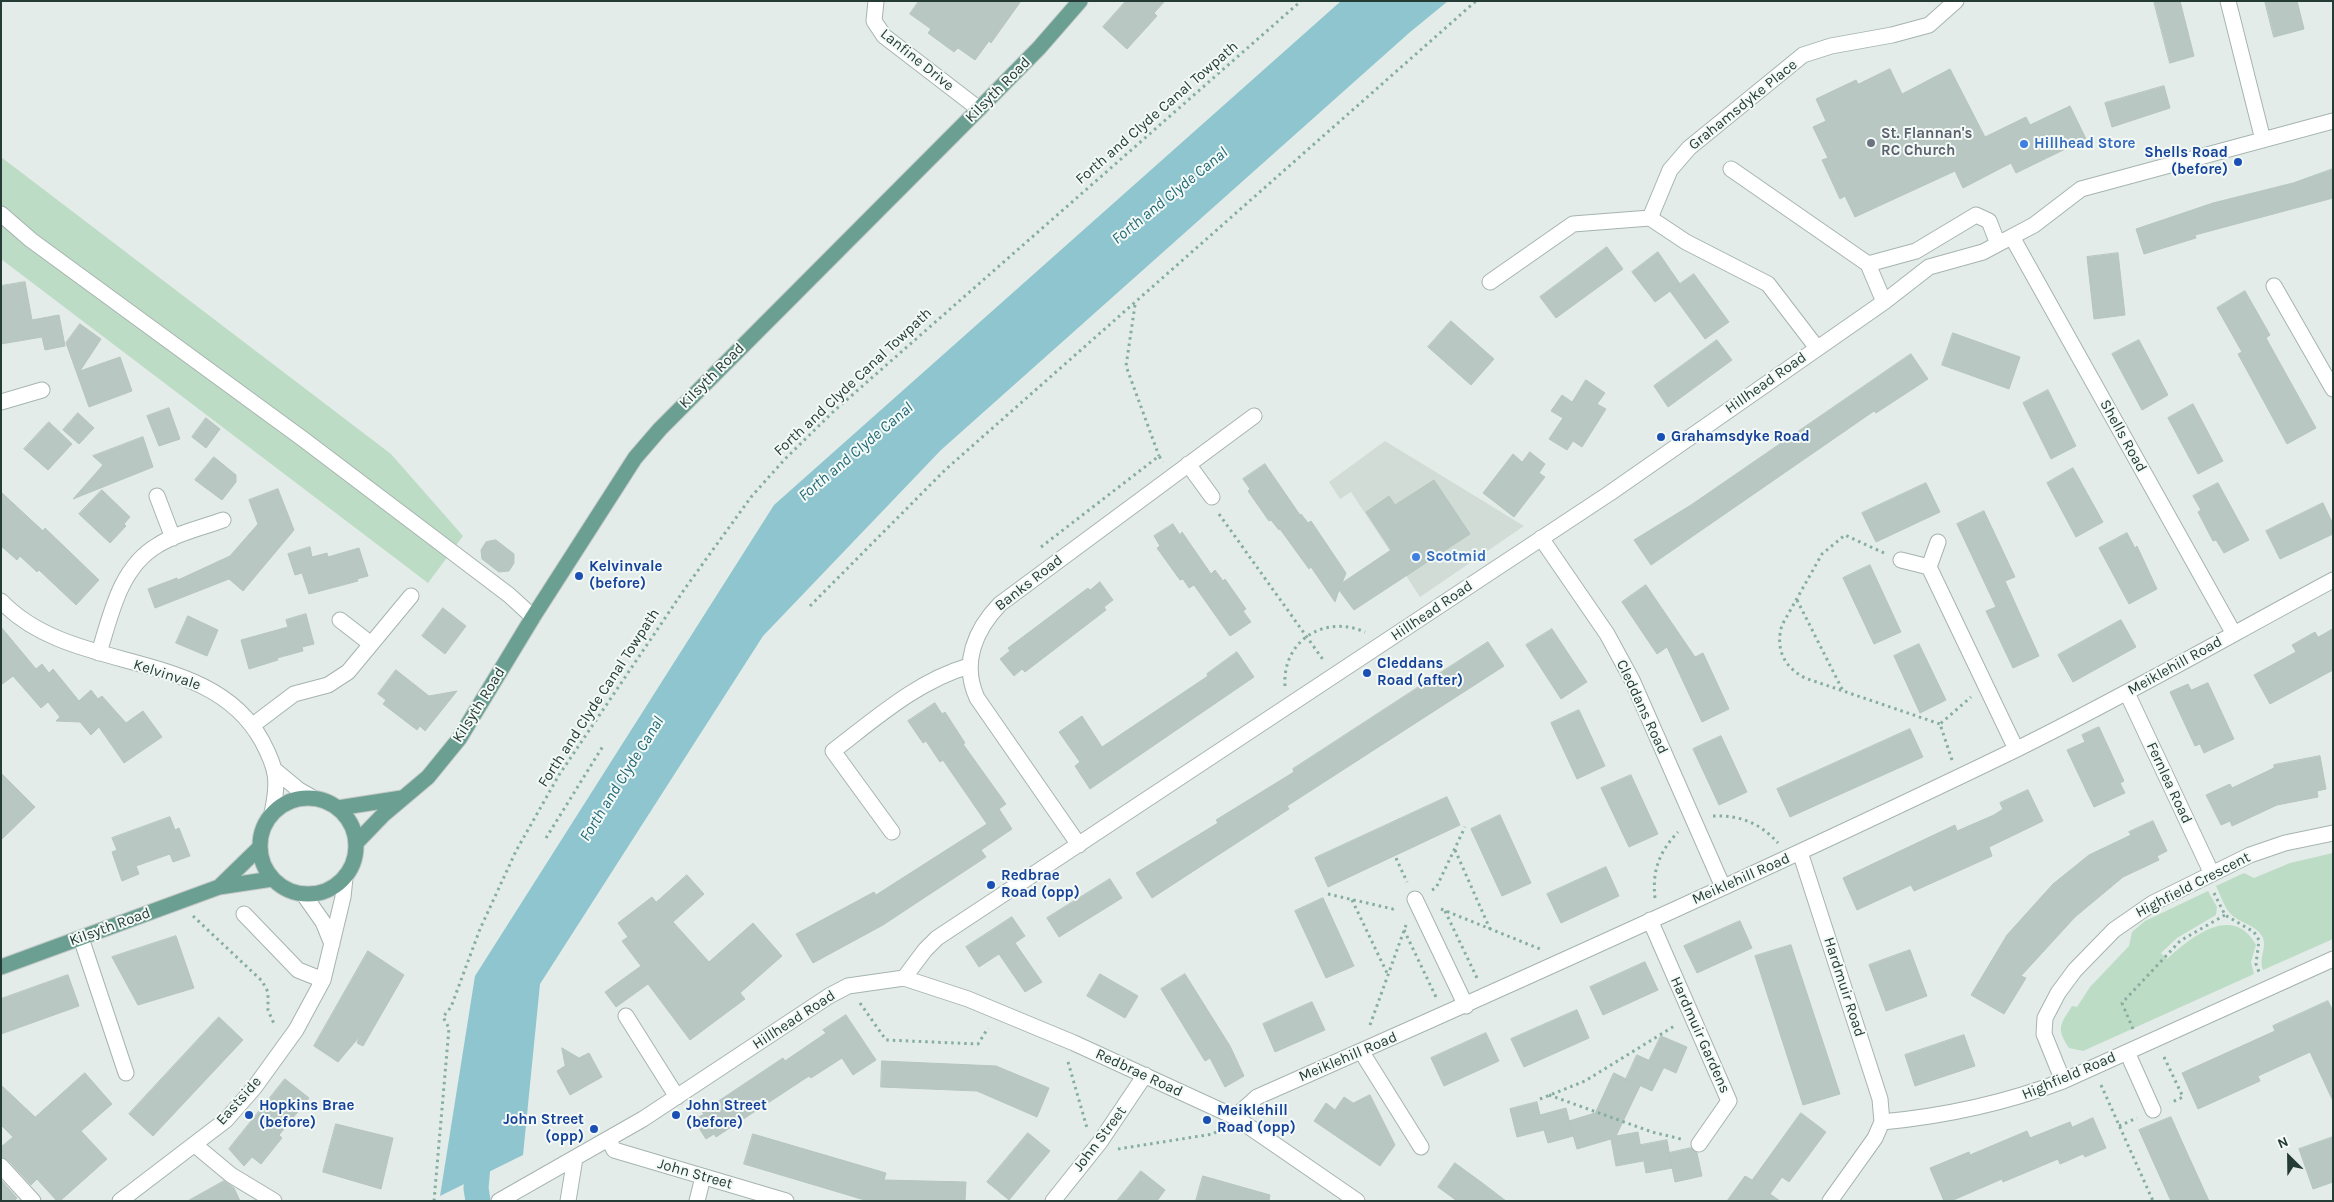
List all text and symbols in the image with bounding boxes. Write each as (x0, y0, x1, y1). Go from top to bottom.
street label: Lanfine Drive (877, 25, 957, 95)
street label: Forth and Clyde Canal Towpath (1072, 38, 1242, 188)
street label: Kilsyth Road (962, 54, 1034, 126)
street label: Grahamsdyke Place (1685, 56, 1801, 154)
place label: St. Flannan's RC Church (1881, 125, 1972, 160)
place label: Hillhead Store (2034, 135, 2136, 153)
marker: St. Flannan's RC Church (1865, 137, 1877, 149)
marker: Hillhead Store (2018, 138, 2030, 150)
water label: Forth and Clyde Canal (1108, 143, 1232, 249)
place label: Shells Road (before) (2144, 144, 2228, 179)
marker: Shells Road (before) (2232, 156, 2244, 168)
street label: Forth and Clyde Canal Towpath (770, 304, 936, 460)
street label: Kilsyth Road (676, 340, 748, 412)
street label: Hillhead Road (1722, 348, 1810, 418)
street label: Shells Road (2096, 397, 2150, 475)
water label: Forth and Clyde Canal (795, 398, 917, 506)
place label: Grahamsdyke Road (1671, 428, 1810, 446)
marker: Grahamsdyke Road (1655, 431, 1667, 443)
place label: Scotmid (1426, 548, 1486, 566)
street label: Banks Road (992, 551, 1066, 615)
marker: Scotmid (1410, 551, 1422, 563)
place label: Kelvinvale (before) (589, 558, 662, 593)
marker: Kelvinvale (before) (573, 570, 585, 582)
street label: Hillhead Road (1388, 577, 1476, 645)
street label: Forth and Clyde Canal Towpath (534, 605, 664, 791)
street label: Meiklehill Road (2125, 633, 2225, 699)
place label: Cleddans Road (after) (1377, 655, 1463, 690)
street label: Kelvinvale (131, 656, 203, 694)
street label: Cleddans Road (1612, 657, 1672, 757)
street label: Kilsyth Road (449, 664, 509, 746)
marker: Cleddans Road (after) (1361, 667, 1373, 679)
water label: Forth and Clyde Canal (576, 713, 668, 845)
street label: Fernlea Road (2142, 739, 2196, 827)
street label: Highfield Crescent (2133, 848, 2253, 922)
street label: Meiklehill Road (1689, 849, 1793, 909)
place label: Redbrae Road (opp) (1001, 867, 1080, 902)
marker: Redbrae Road (opp) (985, 879, 997, 891)
street label: Kilsyth Road (67, 904, 153, 950)
street label: Hardmuir Road (1819, 935, 1869, 1039)
street label: Hardmuir Gardens (1666, 974, 1734, 1096)
street label: Hillhead Road (749, 987, 839, 1053)
street label: Meiklehill Road (1296, 1028, 1400, 1086)
street label: Redbrae Road (1093, 1045, 1185, 1101)
street label: Highfield Road (2019, 1048, 2119, 1104)
street label: Eastside (213, 1073, 265, 1129)
place label: Hopkins Brae (before) (259, 1097, 354, 1132)
place label: John Street (before) (686, 1097, 767, 1132)
place label: Meiklehill Road (opp) (1217, 1102, 1296, 1137)
street label: John Street (1070, 1103, 1130, 1175)
marker: Hopkins Brae (before) (243, 1109, 255, 1121)
marker: John Street (before) (670, 1109, 682, 1121)
place label: John Street (opp) (503, 1111, 584, 1146)
marker: Meiklehill Road (opp) (1201, 1114, 1213, 1126)
marker: John Street (opp) (588, 1123, 600, 1135)
north arrow (2264, 1132, 2314, 1182)
text: N (2275, 1133, 2291, 1153)
street label: John Street (655, 1155, 735, 1193)

